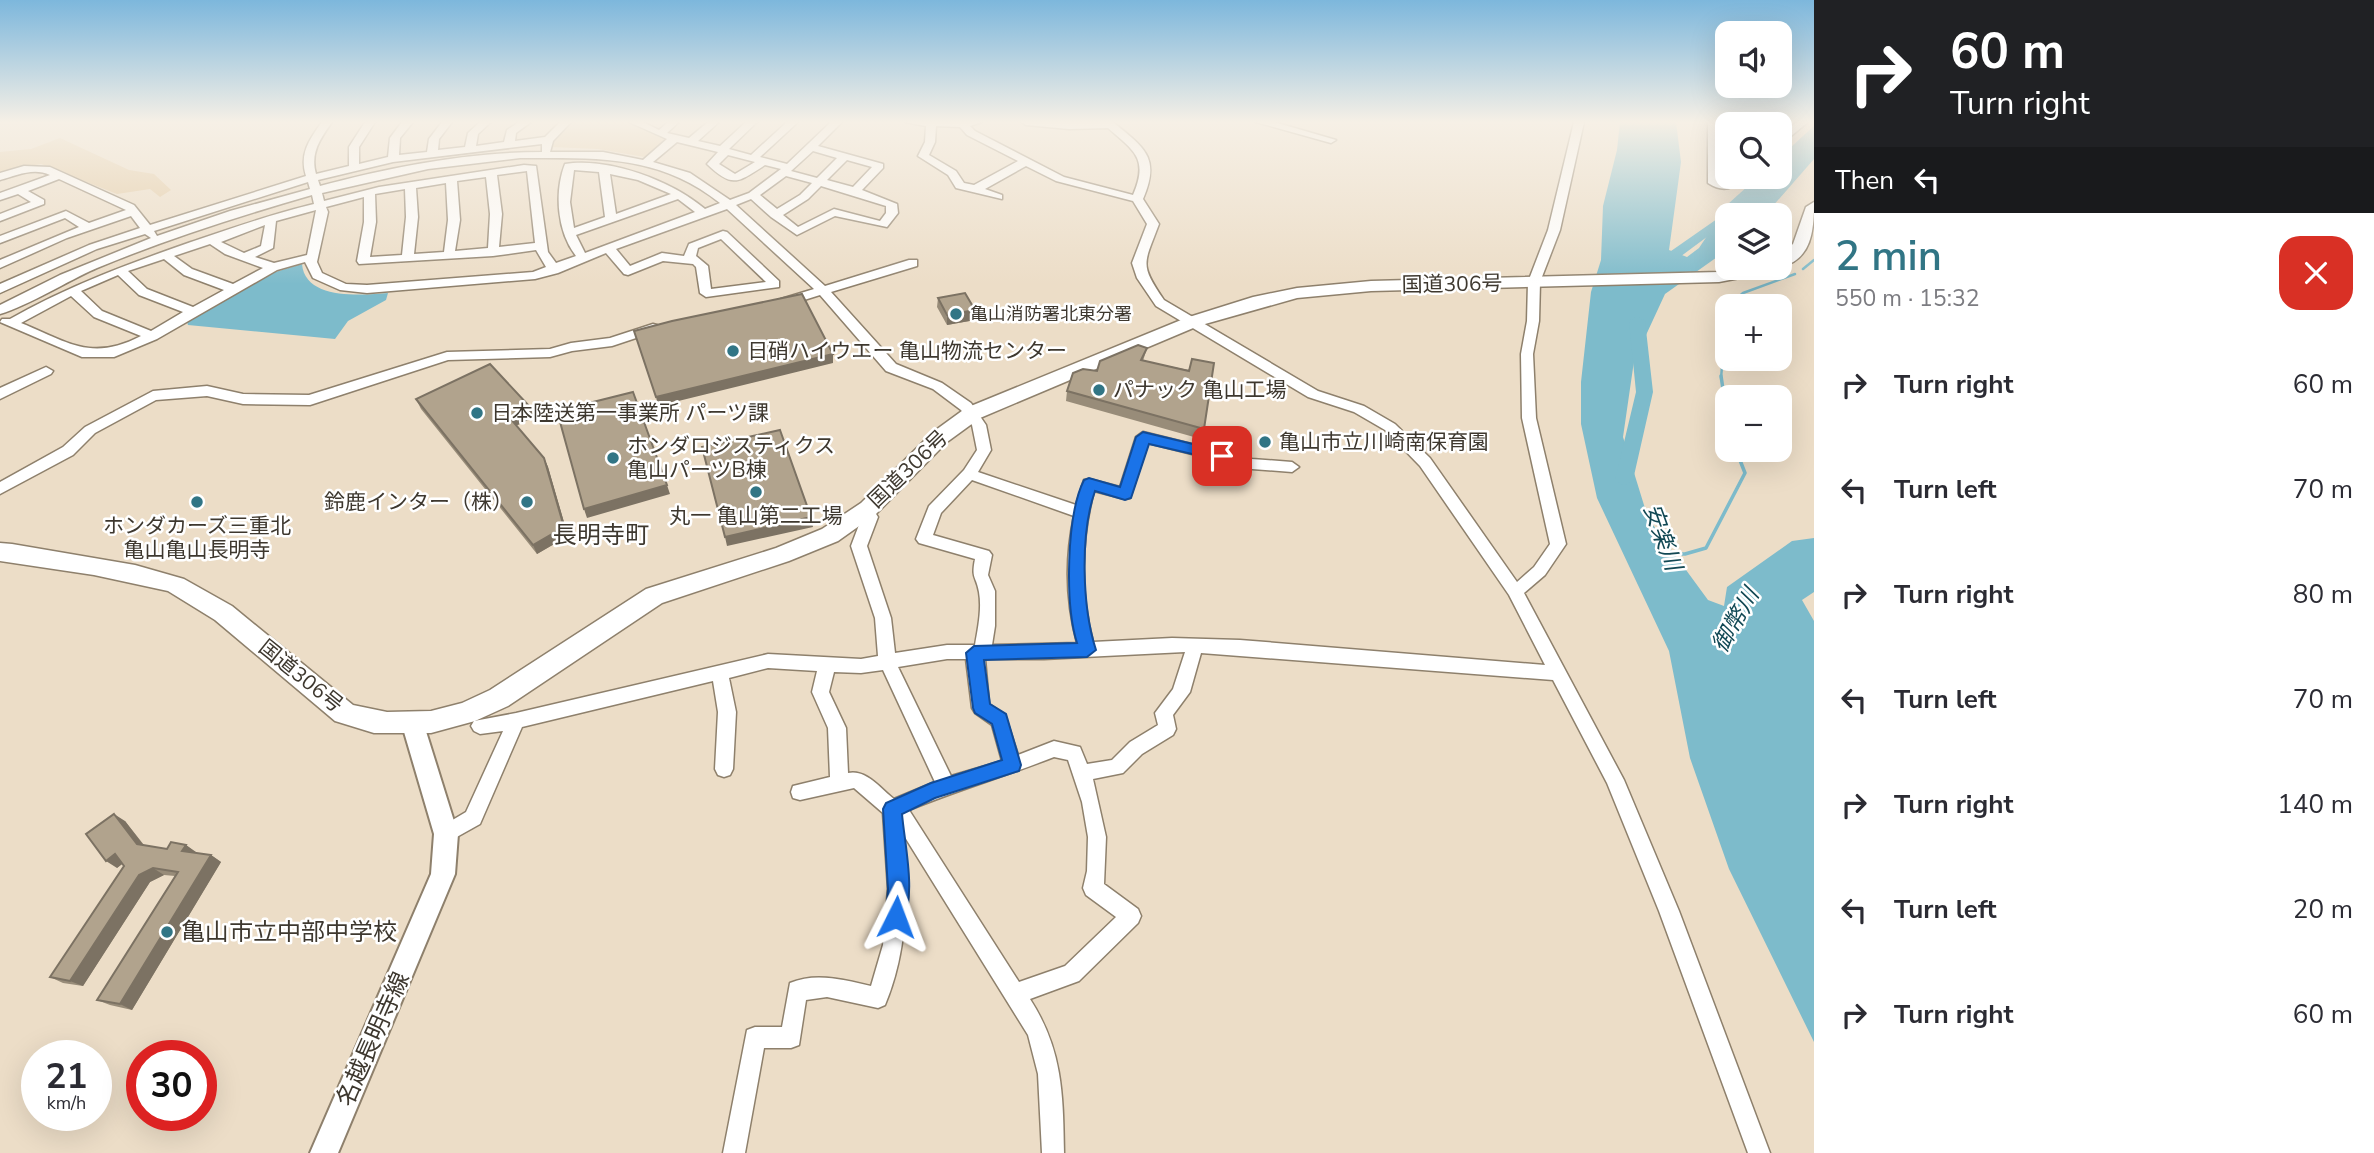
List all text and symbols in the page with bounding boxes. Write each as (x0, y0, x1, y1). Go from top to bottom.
text: 60 m (1950, 18, 2065, 85)
map controls (1715, 21, 1792, 462)
button: sound (1715, 21, 1792, 98)
icon: right (1835, 28, 1926, 119)
text: Turn right (1950, 82, 2090, 125)
button: search (1715, 112, 1792, 189)
icon: left (1908, 161, 1946, 199)
text: Then (1835, 163, 1894, 198)
button: layers (1715, 203, 1792, 280)
text: 2 min (1835, 228, 1942, 285)
button: close (2279, 236, 2353, 310)
street label: 国道306号 (1401, 269, 1503, 299)
text: 550 m · 15:32 (1835, 283, 1980, 314)
button: + (1715, 294, 1792, 371)
place label: 亀山消防署北東分署 (970, 302, 1132, 326)
marker: 亀山消防署北東分署 (948, 306, 964, 322)
place label: 日硝ハイウエー 亀山物流センター (747, 337, 1067, 365)
marker: 日硝ハイウエー 亀山物流センター (725, 343, 741, 359)
icon: right (1835, 366, 1873, 404)
text: Turn right (1894, 367, 2013, 402)
text: 60 m (2293, 367, 2353, 402)
place label: パナック 亀山工場 (1113, 376, 1286, 404)
marker: パナック 亀山工場 (1091, 382, 1107, 398)
button: − (1715, 385, 1792, 462)
place label: 日本陸送第一事業所 パーツ課 (491, 399, 769, 427)
marker: 日本陸送第一事業所 パーツ課 (469, 405, 485, 421)
street label: 国道306号 (862, 424, 954, 514)
pin (1192, 426, 1252, 486)
place label: 亀山市立川崎南保育園 (1279, 428, 1489, 456)
place label: ホンダロジスティクス 亀山パーツB棟 (627, 432, 835, 484)
marker: 亀山市立川崎南保育園 (1257, 434, 1273, 450)
icon: arrive (1203, 437, 1241, 475)
marker: ホンダロジスティクス 亀山パーツB棟 (605, 450, 621, 466)
icon: left (1835, 471, 1873, 509)
text: Turn left (1894, 472, 1997, 507)
text: 70 m (2293, 472, 2353, 507)
marker: 丸一 亀山第二工場 (748, 484, 764, 500)
place label: 鈴鹿インター（株） (324, 488, 513, 516)
marker: ホンダカーズ三重北 亀山亀山長明寺 (189, 494, 205, 510)
marker: 鈴鹿インター（株） (519, 494, 535, 510)
water label: 安楽川 (1636, 499, 1690, 578)
place label: 丸一 亀山第二工場 (669, 502, 843, 530)
place label: ホンダカーズ三重北 亀山亀山長明寺 (103, 512, 291, 564)
district label: 長明寺町 (553, 519, 649, 551)
icon: right (1835, 576, 1873, 614)
text: Turn right (1894, 577, 2013, 612)
text: 80 m (2293, 577, 2353, 612)
water label: 御幣川 (1705, 580, 1768, 658)
street label: 国道306号 (253, 633, 349, 719)
icon: left (1835, 681, 1873, 719)
text: Turn left (1894, 682, 1997, 717)
text: 70 m (2293, 682, 2353, 717)
icon: right (1835, 786, 1873, 824)
text: Turn right (1894, 787, 2013, 822)
text: 140 m (2277, 787, 2353, 822)
position arrow (859, 880, 933, 954)
icon: left (1835, 891, 1873, 929)
text: Turn left (1894, 892, 1997, 927)
text: 20 m (2293, 892, 2353, 927)
place label: 亀山市立中部中学校 (181, 916, 397, 948)
marker: 亀山市立中部中学校 (159, 924, 175, 940)
street label: 名越長明寺線 (329, 967, 417, 1111)
icon: right (1835, 996, 1873, 1034)
text: Turn right (1894, 997, 2013, 1032)
text: 60 m (2293, 997, 2353, 1032)
speed limit sign: 30 (126, 1040, 217, 1131)
text: 21 (45, 1053, 88, 1100)
text: km/h (47, 1091, 86, 1115)

